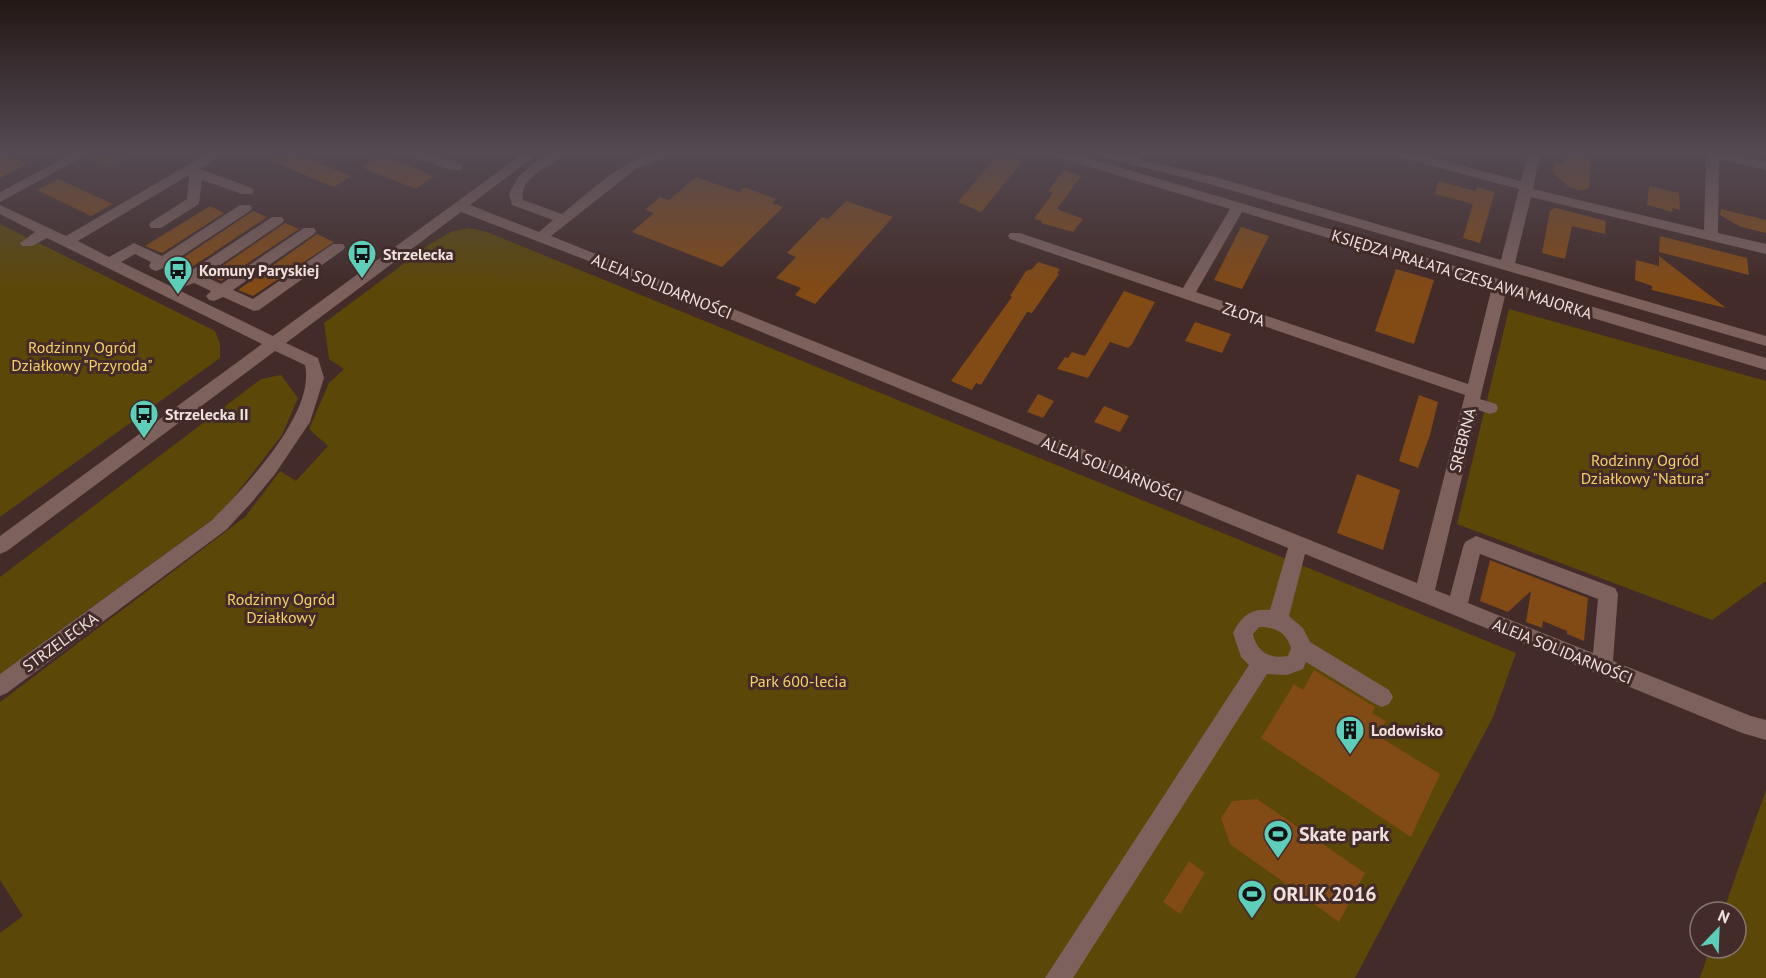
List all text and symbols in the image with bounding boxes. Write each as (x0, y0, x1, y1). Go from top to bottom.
street label: KSIĘDZA PRAŁATA CZESŁAWA MAJORKA (1329, 225, 1595, 323)
bus stop icon: Strzelecka (346, 238, 378, 280)
place label: Strzelecka (383, 244, 454, 264)
street label: ALEJA SOLIDARNOŚCI (589, 249, 735, 323)
bus stop icon: Komuny Paryskiej (162, 254, 194, 296)
place label: Komuny Paryskiej (199, 260, 319, 280)
street label: ZŁOTA (1220, 297, 1268, 331)
park label: Rodzinny Ogród Działkowy "Przyroda" (11, 337, 153, 375)
bus stop icon: Strzelecka II (128, 398, 160, 440)
place label: Strzelecka II (165, 404, 249, 424)
street label: SREBRNA (1444, 405, 1480, 474)
street label: ALEJA SOLIDARNOŚCI (1039, 432, 1185, 506)
park label: Rodzinny Ogród Działkowy "Natura" (1581, 450, 1709, 488)
park label: Rodzinny Ogród Działkowy (227, 589, 335, 627)
street label: STRZELECKA (18, 608, 102, 676)
street label: ALEJA SOLIDARNOŚCI (1490, 614, 1636, 688)
park label: Park 600-lecia (749, 671, 847, 691)
building icon: Lodowisko (1334, 714, 1366, 756)
place label: Lodowisko (1371, 720, 1444, 740)
sports icon: Skate park (1262, 818, 1294, 860)
place label: Skate park (1299, 821, 1389, 847)
sports icon: ORLIK 2016 (1236, 878, 1268, 920)
place label: ORLIK 2016 (1273, 881, 1377, 907)
north arrow (1688, 900, 1748, 960)
text: N (1715, 905, 1733, 927)

